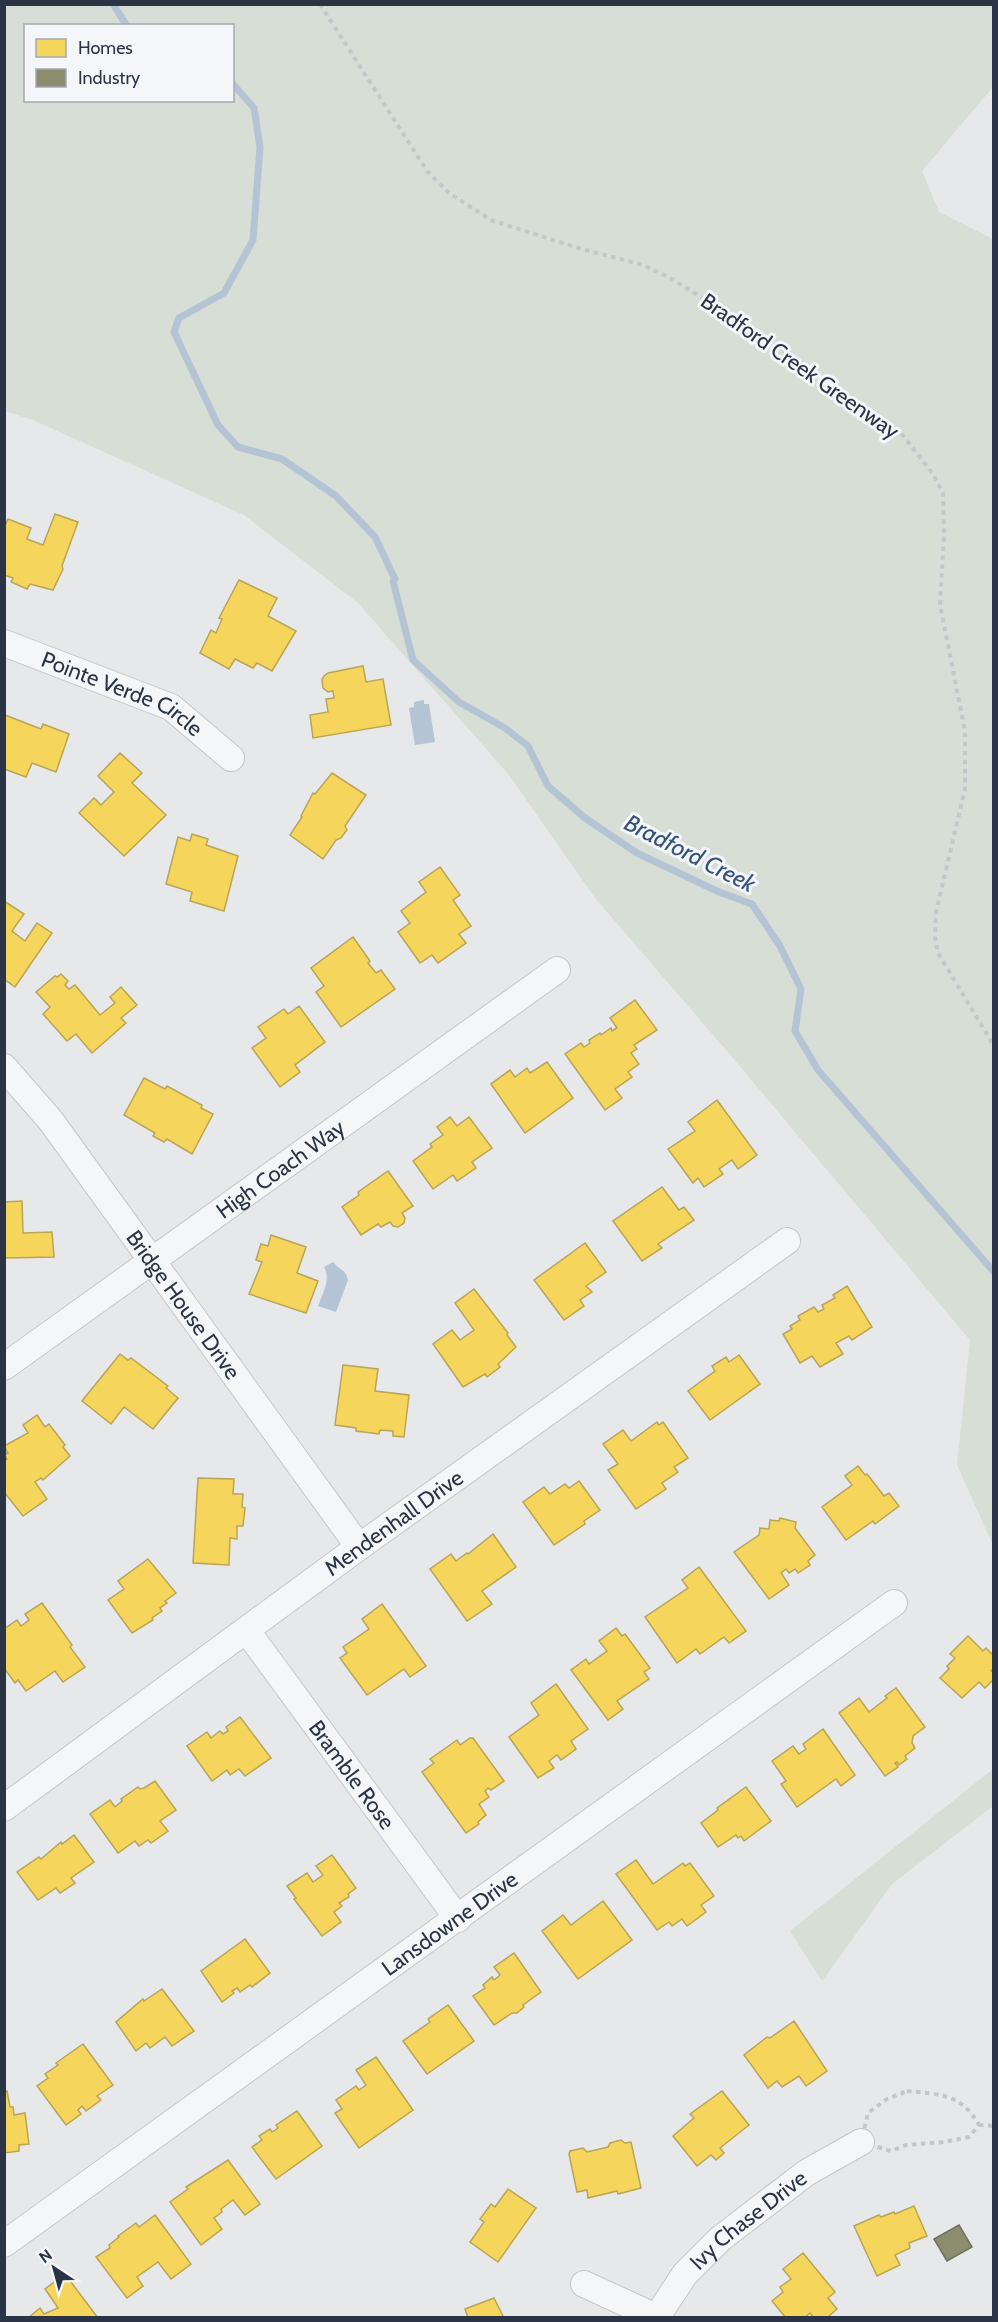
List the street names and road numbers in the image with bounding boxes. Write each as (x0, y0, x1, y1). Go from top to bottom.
street label: Bradford Creek Greenway (696, 287, 904, 445)
street label: Pointe Verde Circle (38, 645, 209, 742)
street label: High Coach Way (211, 1113, 350, 1224)
street label: Bridge House Drive (121, 1225, 247, 1384)
street label: Mendenhall Drive (319, 1464, 468, 1581)
street label: Bramble Rose (303, 1715, 401, 1834)
street label: Lansdowne Drive (376, 1865, 523, 1981)
street label: Ivy Chase Drive (684, 2164, 812, 2275)

